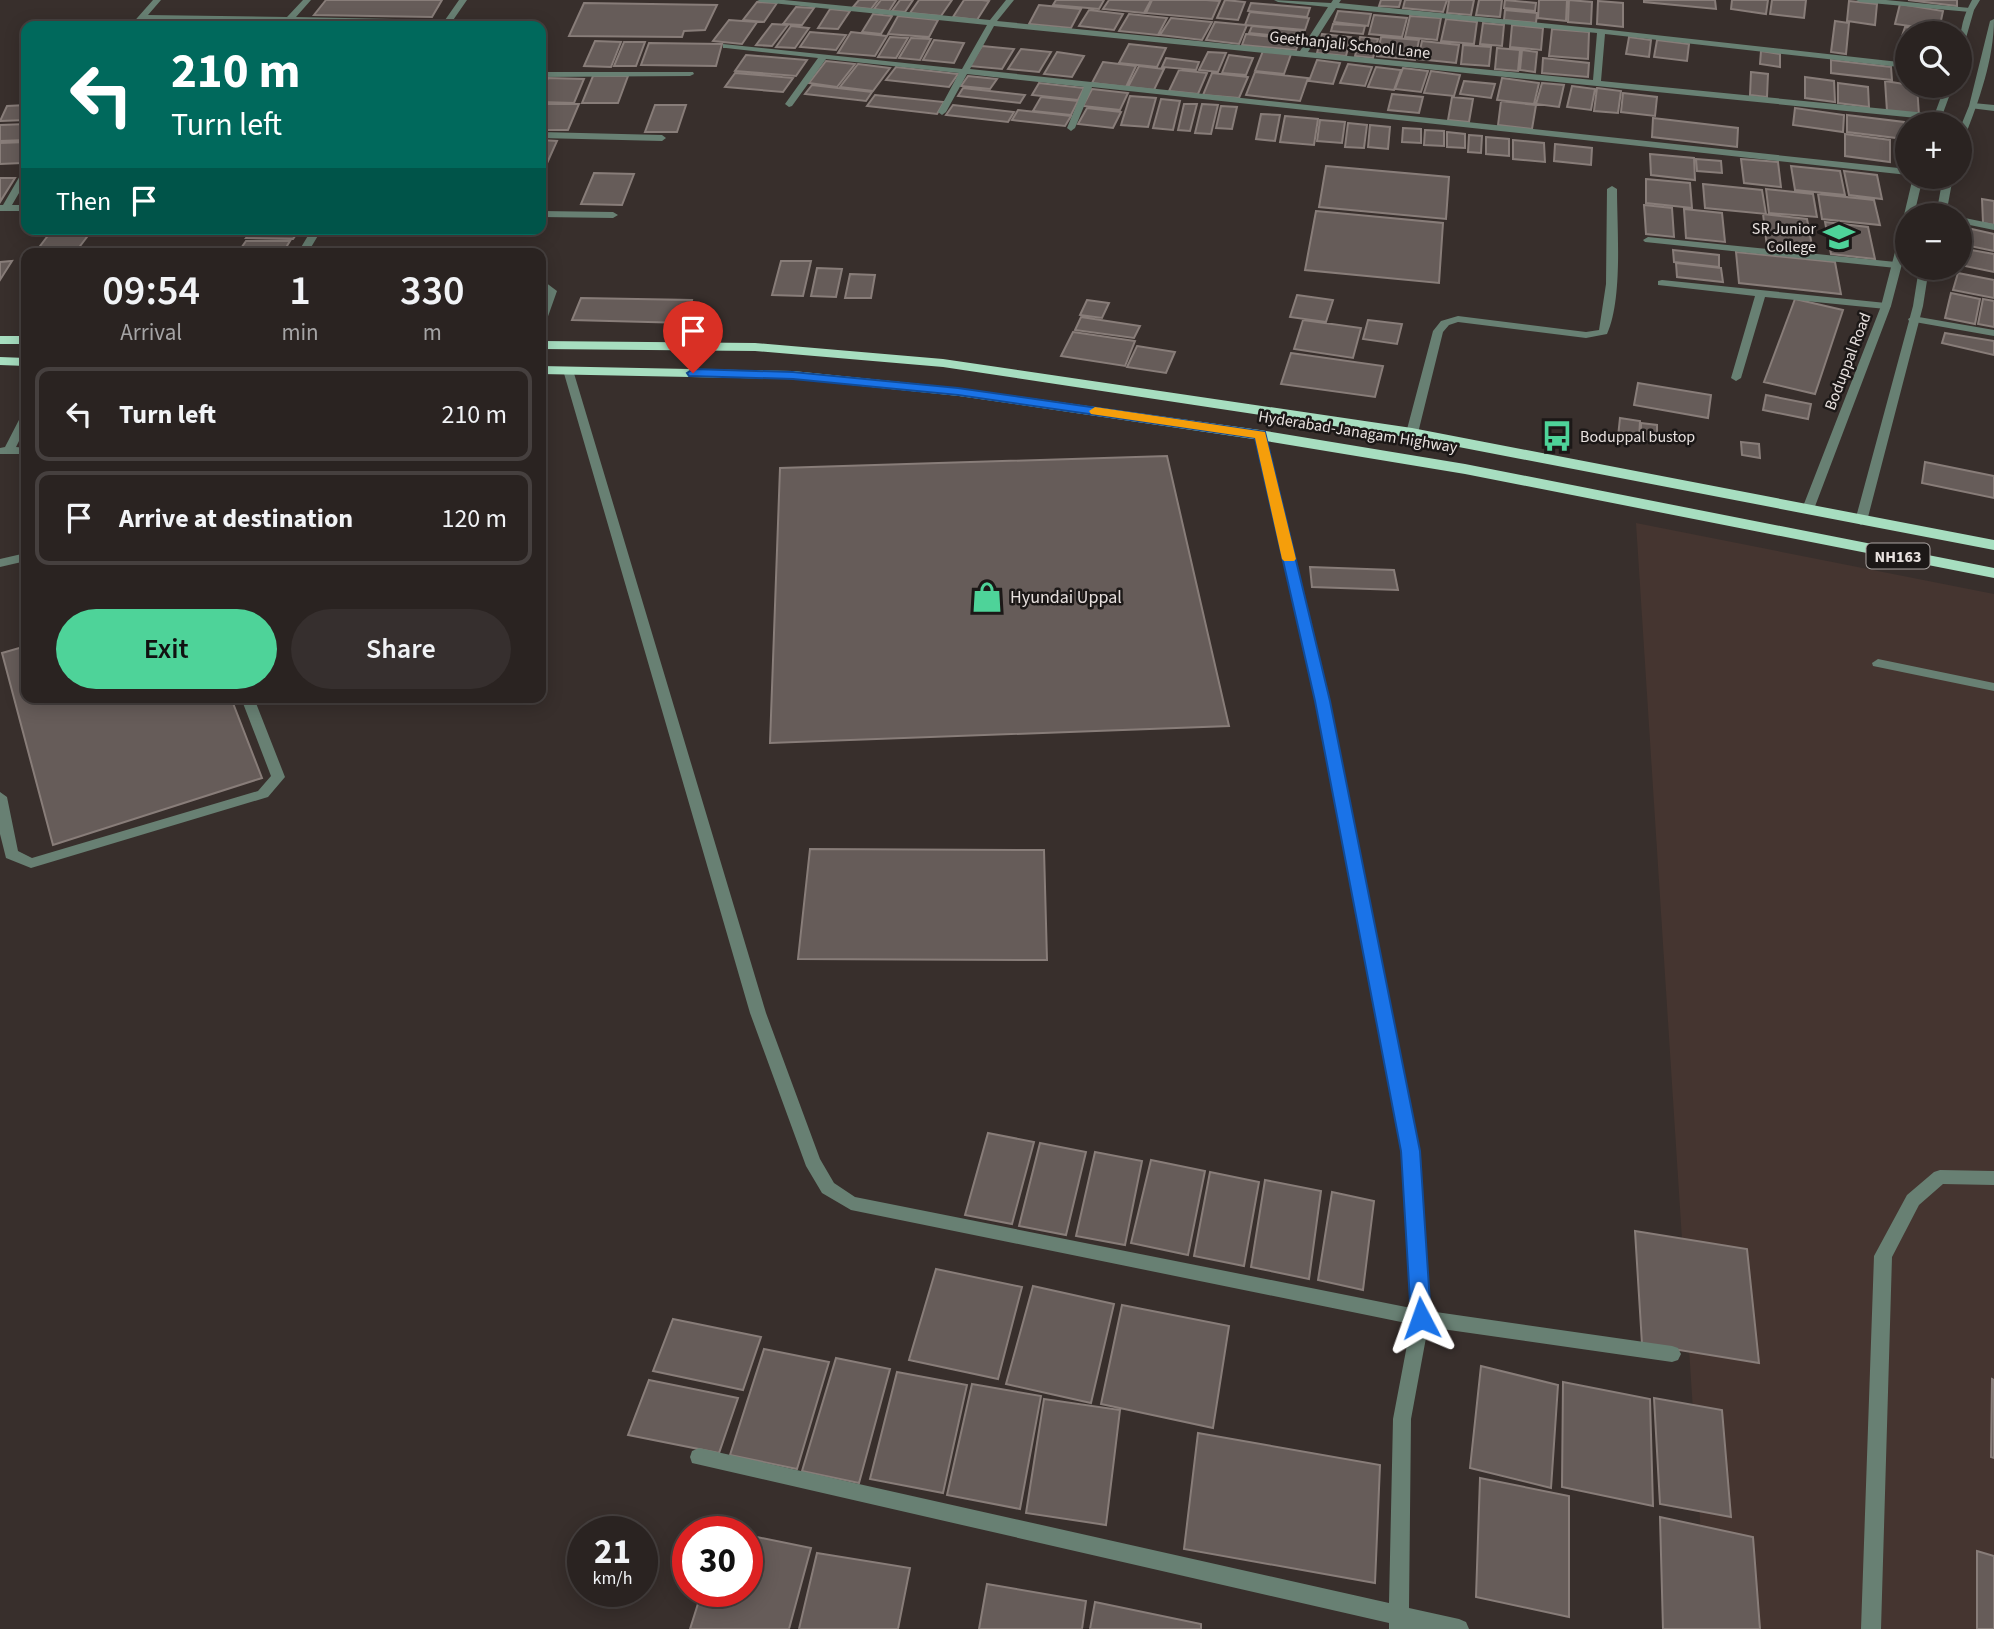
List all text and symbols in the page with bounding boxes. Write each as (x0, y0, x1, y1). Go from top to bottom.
map controls (1895, 21, 1972, 280)
button: search (1895, 21, 1972, 98)
street label: Geethanjali School Lane (1268, 26, 1431, 64)
text: 210 m (171, 37, 300, 107)
icon: left (56, 49, 147, 140)
text: Turn left (171, 102, 282, 148)
button: + (1895, 112, 1972, 189)
icon: arrive (125, 182, 163, 220)
text: Then (56, 183, 111, 220)
button: − (1895, 203, 1972, 280)
place label: SR Junior College (1752, 218, 1816, 258)
school or university icon: SR Junior College (1822, 220, 1856, 254)
text: 09:54 (102, 261, 200, 321)
text: 1 (289, 261, 311, 321)
text: 330 (400, 261, 465, 321)
pin (663, 301, 723, 373)
street label: Boduppal Road (1819, 309, 1877, 413)
icon: arrive (674, 312, 712, 350)
text: Arrival (120, 316, 182, 349)
text: min (281, 316, 319, 349)
text: m (423, 316, 442, 349)
icon: left (60, 395, 98, 433)
text: Turn left (119, 396, 216, 433)
text: 210 m (441, 396, 507, 433)
street label: Hyderabad-Janagam Highway (1257, 405, 1459, 459)
bus stop icon: Boduppal bustop (1540, 419, 1574, 453)
place label: Boduppal bustop (1580, 426, 1695, 448)
icon: arrive (60, 499, 98, 537)
text: Arrive at destination (119, 500, 353, 537)
text: 120 m (441, 500, 507, 537)
road number: NH163 (1867, 544, 1930, 568)
shop icon: Hyundai Uppal (970, 580, 1004, 614)
place label: Hyundai Uppal (1010, 585, 1122, 610)
button: Exit (56, 609, 277, 689)
button: Share (291, 609, 511, 689)
position arrow (1384, 1281, 1458, 1355)
speed limit sign: 30 (672, 1516, 763, 1607)
text: 21 (594, 1527, 631, 1577)
text: km/h (593, 1566, 632, 1591)

